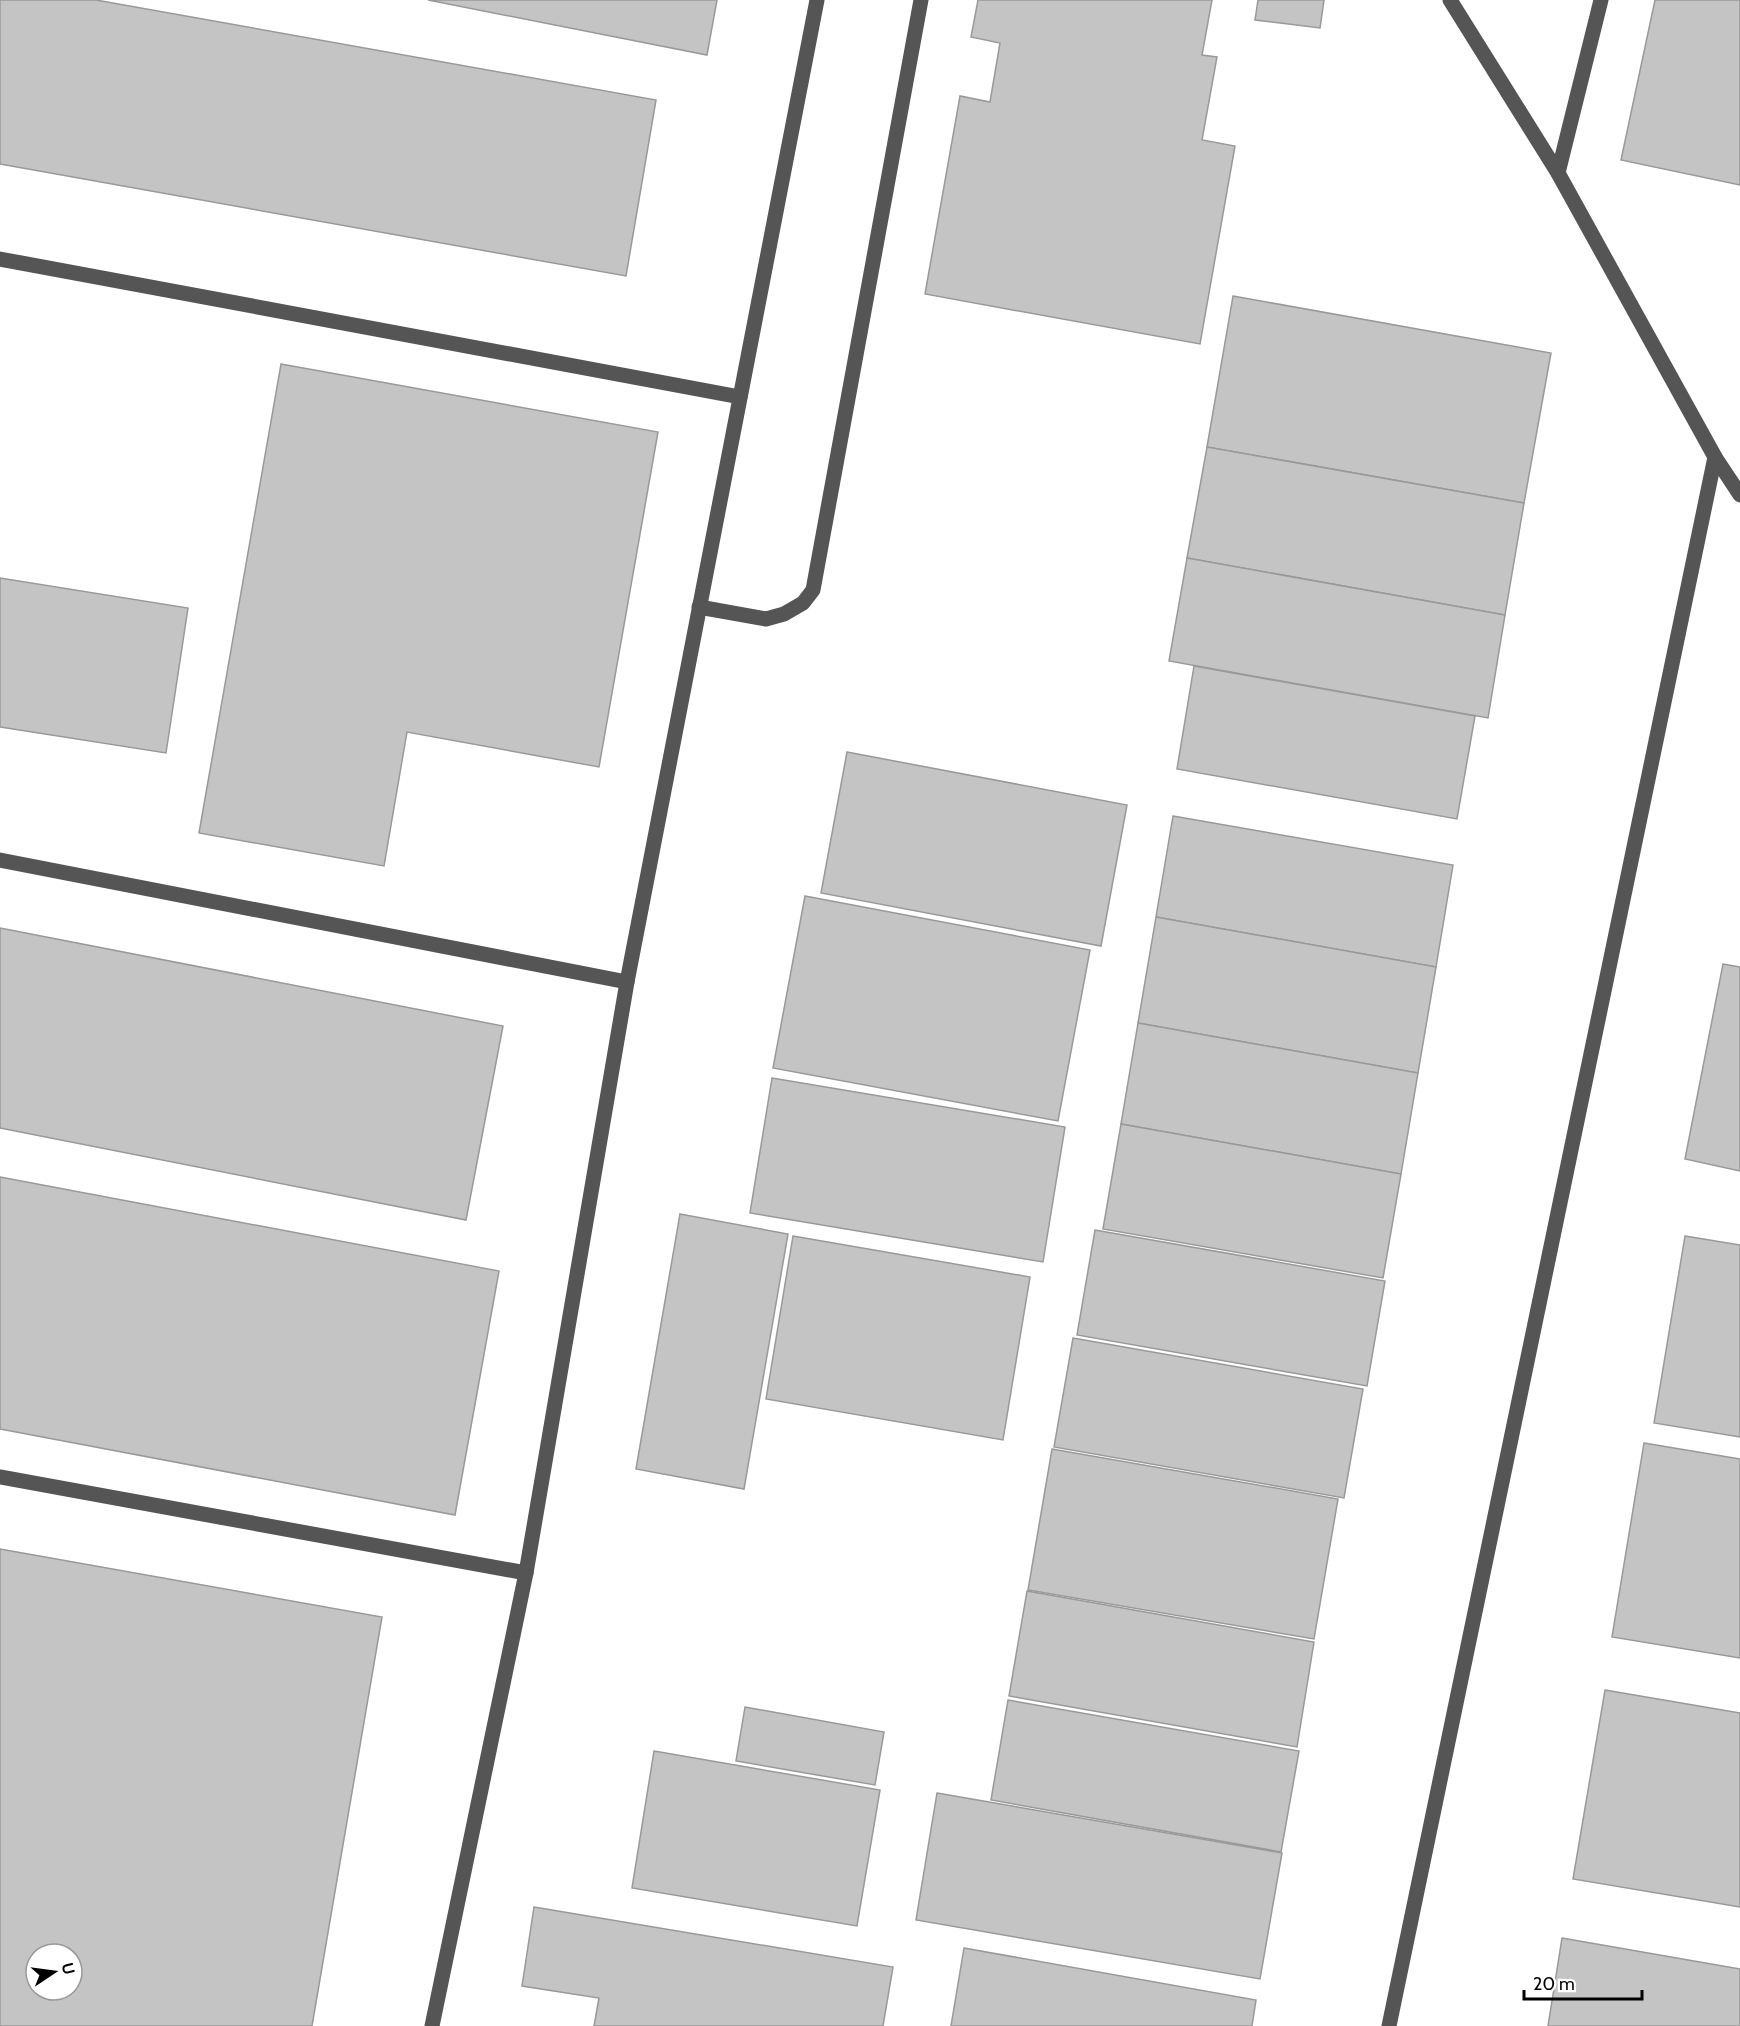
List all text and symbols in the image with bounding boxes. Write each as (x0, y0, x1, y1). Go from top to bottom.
north arrow (24, 1942, 84, 2002)
text: U (58, 1961, 79, 1976)
scale bar (1524, 1963, 1642, 2001)
text: 20 m (1533, 1973, 1575, 1995)

